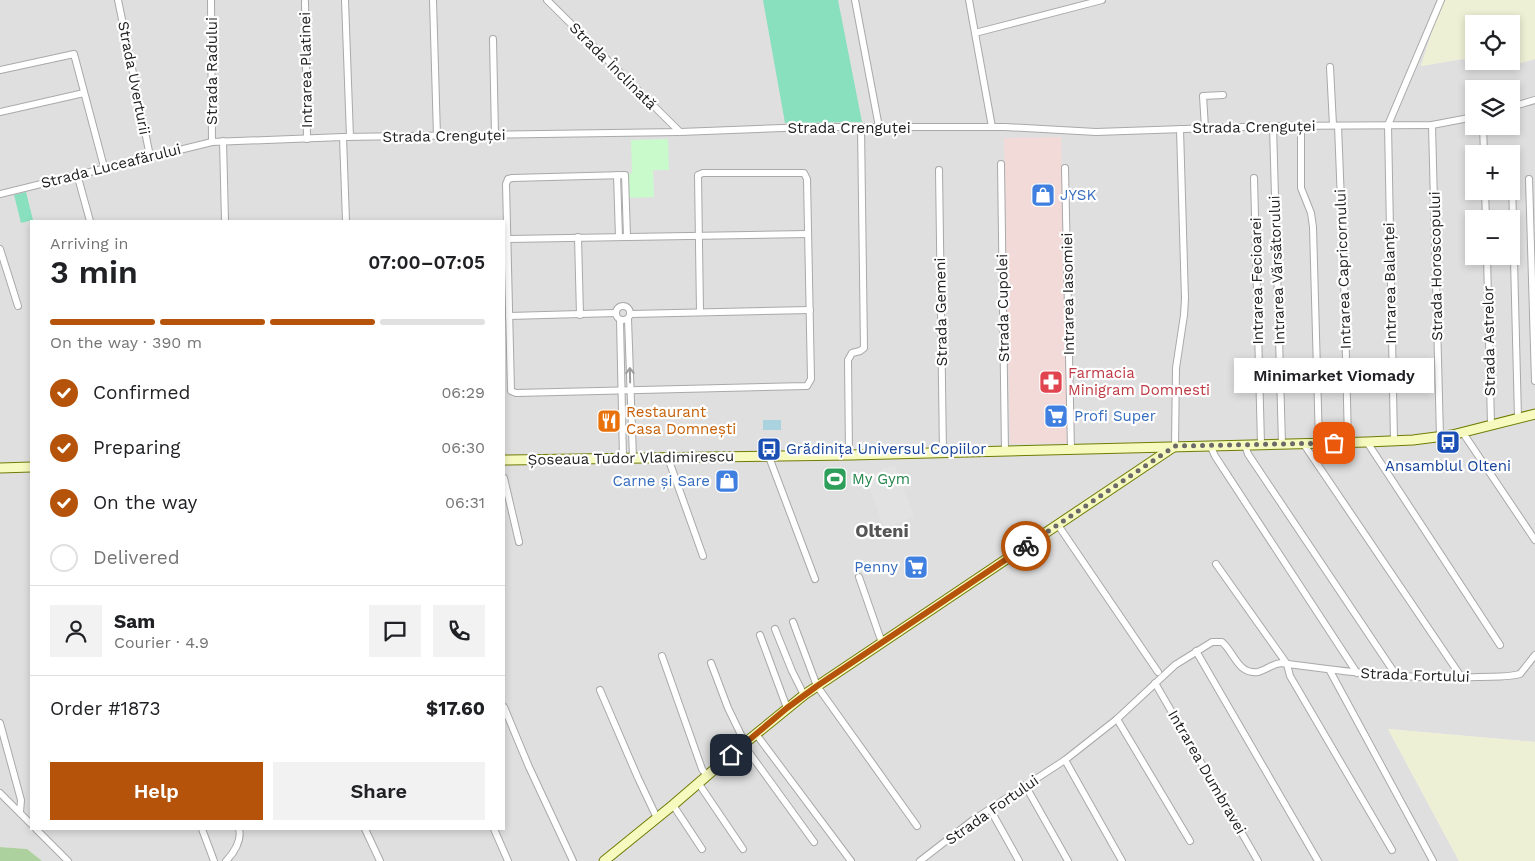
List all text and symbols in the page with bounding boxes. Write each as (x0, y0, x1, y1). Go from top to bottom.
street label: Intrarea Platinei (296, 12, 316, 128)
map controls (1465, 15, 1520, 265)
button: locate (1465, 15, 1520, 70)
street label: Strada Radului (203, 17, 221, 125)
street label: Strada Înclinată (566, 19, 661, 114)
street label: Strada Uverturii (114, 20, 154, 136)
button: layers (1465, 80, 1520, 135)
street label: Strada Crenguței (1192, 117, 1316, 137)
street label: Strada Crenguței (787, 119, 911, 137)
street label: Strada Crenguței (382, 126, 506, 146)
street label: Strada Luceafărului (39, 140, 183, 192)
button: + (1465, 145, 1520, 200)
shop icon: JYSK (1030, 182, 1056, 208)
place label: JYSK (1060, 186, 1096, 204)
street label: Intrarea Capricornului (1331, 189, 1355, 349)
street label: Strada Horoscopului (1426, 191, 1446, 341)
street label: Intrarea Vărsătorului (1265, 195, 1289, 345)
button: − (1465, 210, 1520, 265)
street label: Intrarea Fecioarei (1247, 217, 1267, 345)
street label: Intrarea Balanței (1380, 222, 1400, 344)
street label: Intrarea Iasomiei (1058, 233, 1078, 355)
text: Arriving in (50, 234, 128, 253)
text: 07:00–07:05 (368, 251, 485, 274)
text: 3 min (50, 253, 138, 291)
street label: Strada Cupolei (993, 254, 1013, 362)
street label: Strada Gemeni (931, 257, 951, 367)
street label: Strada Astrelor (1479, 286, 1499, 396)
text: On the way · 390 m (50, 333, 202, 352)
callout: Minimarket Viomady (1234, 358, 1434, 393)
place label: Farmacia Minigram Domnesti (1068, 364, 1210, 399)
text: Minimarket Viomady (1253, 366, 1415, 385)
one-way arrow (625, 367, 635, 383)
pharmacy icon: Farmacia Minigram Domnesti (1038, 369, 1064, 395)
icon: check (50, 379, 78, 407)
text: Confirmed (93, 381, 190, 404)
text: 06:29 (441, 383, 485, 402)
place label: Restaurant Casa Domnești (626, 403, 736, 438)
supermarket icon: Profi Super (1043, 403, 1069, 429)
place label: Profi Super (1074, 407, 1156, 425)
restaurant icon: Restaurant Casa Domnești (596, 408, 622, 434)
pin (1313, 422, 1355, 464)
icon: bag (1320, 429, 1348, 457)
bus stop icon: Ansamblul Olteni (1435, 429, 1461, 455)
icon: check (50, 434, 78, 462)
text: Preparing (93, 436, 180, 459)
bus stop icon: Grădinița Universul Copiilor (756, 436, 782, 462)
text: 06:30 (441, 438, 485, 457)
place label: Grădinița Universul Copiilor (786, 440, 986, 458)
street label: Șoseaua Tudor Vladimirescu (528, 447, 734, 469)
place label: Ansamblul Olteni (1385, 457, 1511, 475)
sports icon: My Gym (822, 466, 848, 492)
shop icon: Carne și Sare (714, 468, 740, 494)
place label: My Gym (852, 470, 910, 488)
place label: Carne și Sare (613, 472, 710, 490)
icon: check (50, 489, 78, 517)
text: On the way (93, 491, 197, 514)
text: 06:31 (445, 493, 485, 512)
district label: Olteni (855, 520, 909, 541)
courier (1001, 521, 1051, 571)
icon: bike (1012, 532, 1040, 560)
text: Delivered (93, 546, 180, 569)
supermarket icon: Penny (903, 554, 929, 580)
place label: Penny (854, 558, 898, 576)
button: person (50, 605, 102, 657)
button: chat (369, 605, 421, 657)
button: phone (433, 605, 485, 657)
text: Sam (114, 610, 155, 633)
text: Courier · 4.9 (114, 633, 209, 652)
street label: Strada Fortului (1360, 664, 1470, 686)
text: Order #1873 (50, 697, 160, 720)
text: $17.60 (426, 697, 485, 720)
street label: Intrarea Dumbravei (1164, 707, 1250, 837)
pin (710, 734, 752, 776)
icon: home (717, 741, 745, 769)
button: Help (50, 762, 263, 820)
button: Share (273, 762, 485, 820)
street label: Strada Fortului (942, 771, 1042, 849)

